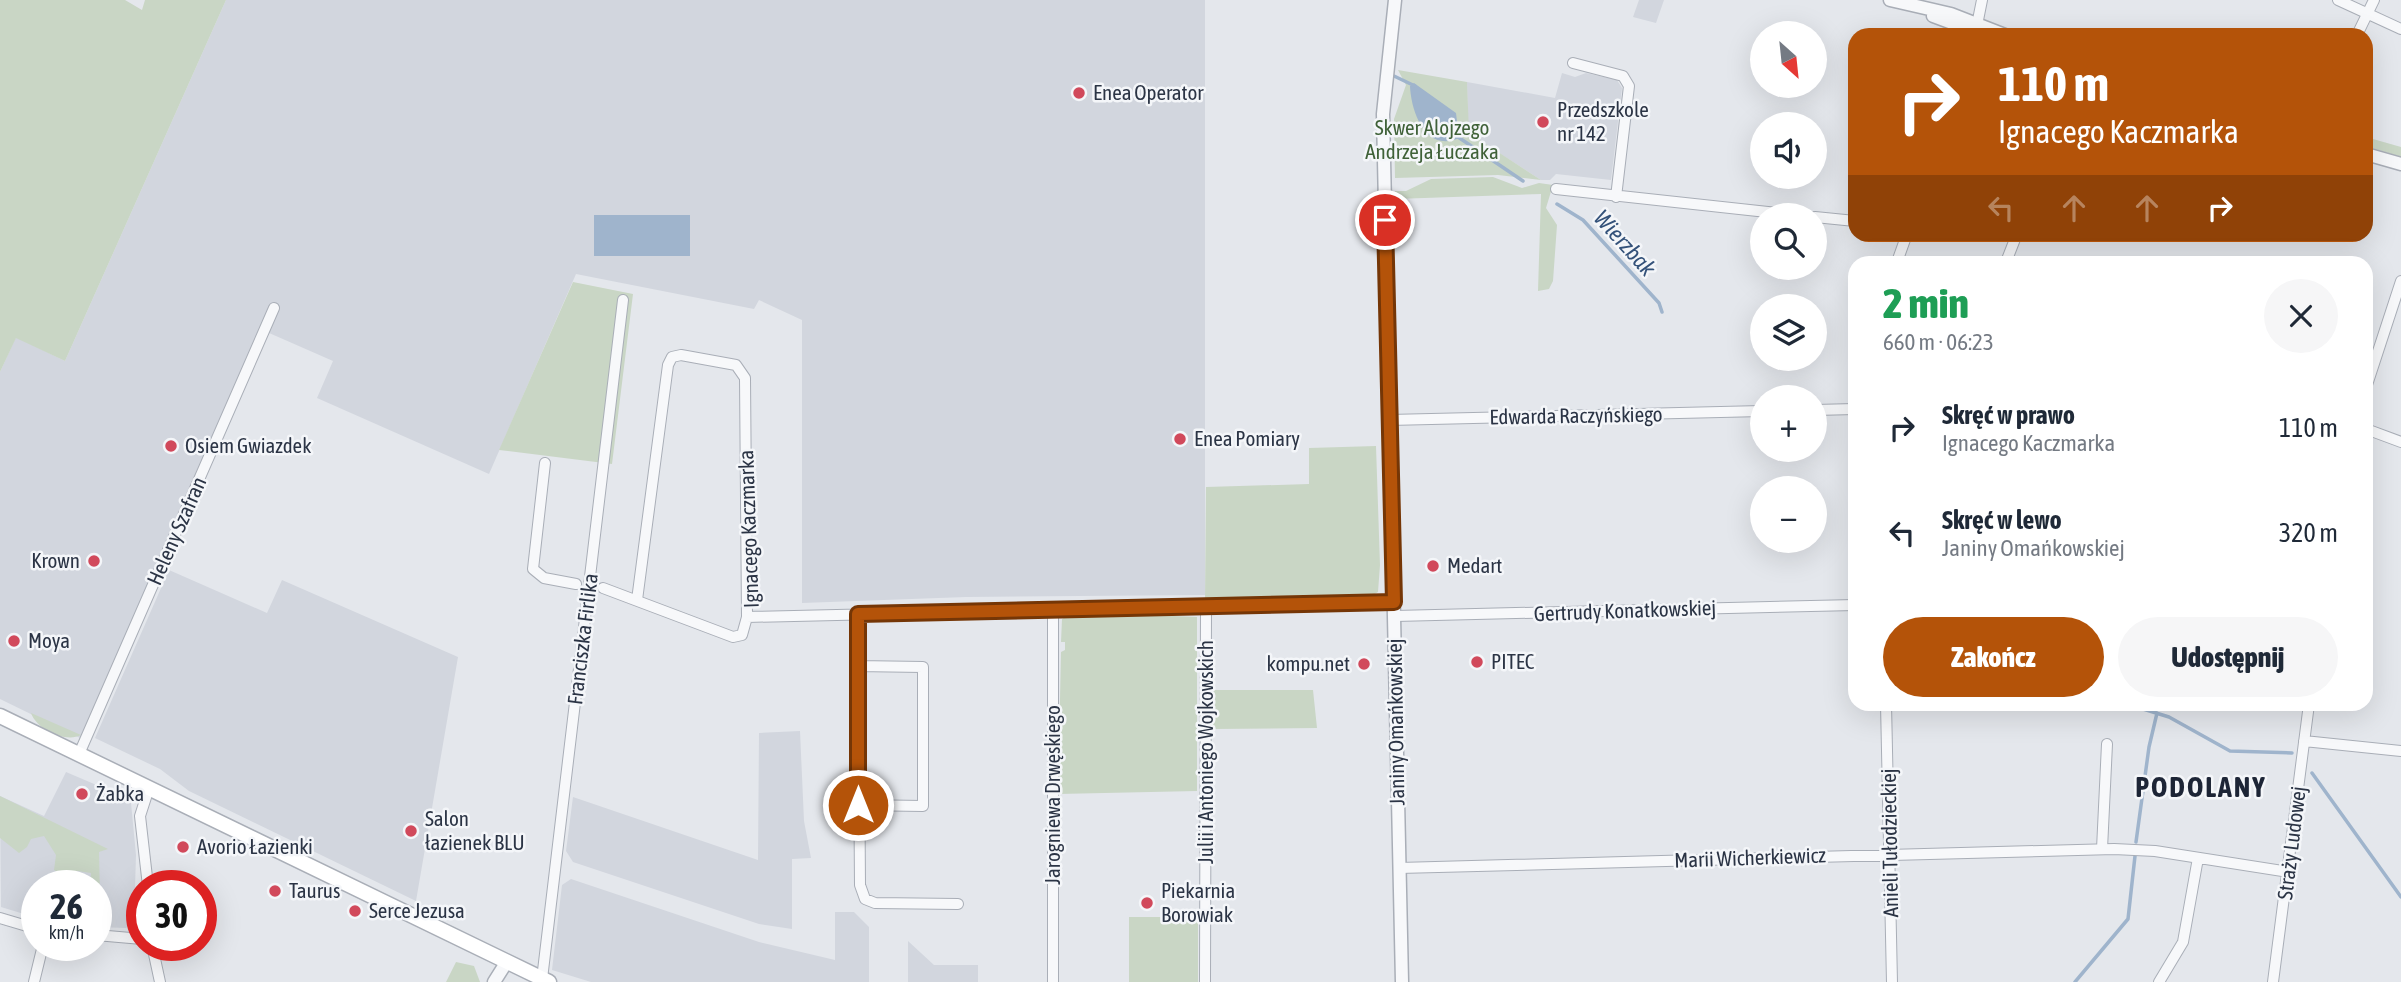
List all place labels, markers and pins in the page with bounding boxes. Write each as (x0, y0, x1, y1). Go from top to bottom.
place label: Enea Operator (1093, 80, 1204, 104)
marker: Enea Operator (1071, 85, 1087, 101)
place label: Przedszkole nr 142 (1557, 97, 1649, 145)
marker: Przedszkole nr 142 (1535, 114, 1551, 130)
pin (1355, 190, 1415, 250)
place label: Enea Pomiary (1194, 426, 1300, 450)
marker: Enea Pomiary (1172, 431, 1188, 447)
place label: Osiem Gwiazdek (185, 433, 311, 457)
marker: Osiem Gwiazdek (163, 438, 179, 454)
place label: Krown (31, 548, 80, 572)
marker: Krown (86, 553, 102, 569)
place label: Medart (1447, 553, 1502, 577)
marker: Medart (1425, 558, 1441, 574)
place label: Moya (28, 628, 70, 652)
marker: Moya (6, 633, 22, 649)
place label: PITEC (1491, 649, 1535, 673)
place label: kompu.net (1267, 651, 1350, 675)
marker: PITEC (1469, 654, 1485, 670)
marker: kompu.net (1356, 656, 1372, 672)
place label: Żabka (96, 781, 144, 805)
marker: Żabka (74, 786, 90, 802)
place label: Salon łazienek BLU (425, 806, 525, 854)
marker: Salon łazienek BLU (403, 823, 419, 839)
place label: Avorio Łazienki (197, 834, 313, 858)
marker: Avorio Łazienki (175, 839, 191, 855)
place label: Taurus (289, 878, 340, 902)
place label: Piekarnia Borowiak (1161, 878, 1235, 926)
marker: Taurus (267, 883, 283, 899)
marker: Piekarnia Borowiak (1139, 895, 1155, 911)
place label: Serce Jezusa (369, 898, 465, 922)
marker: Serce Jezusa (347, 903, 363, 919)

